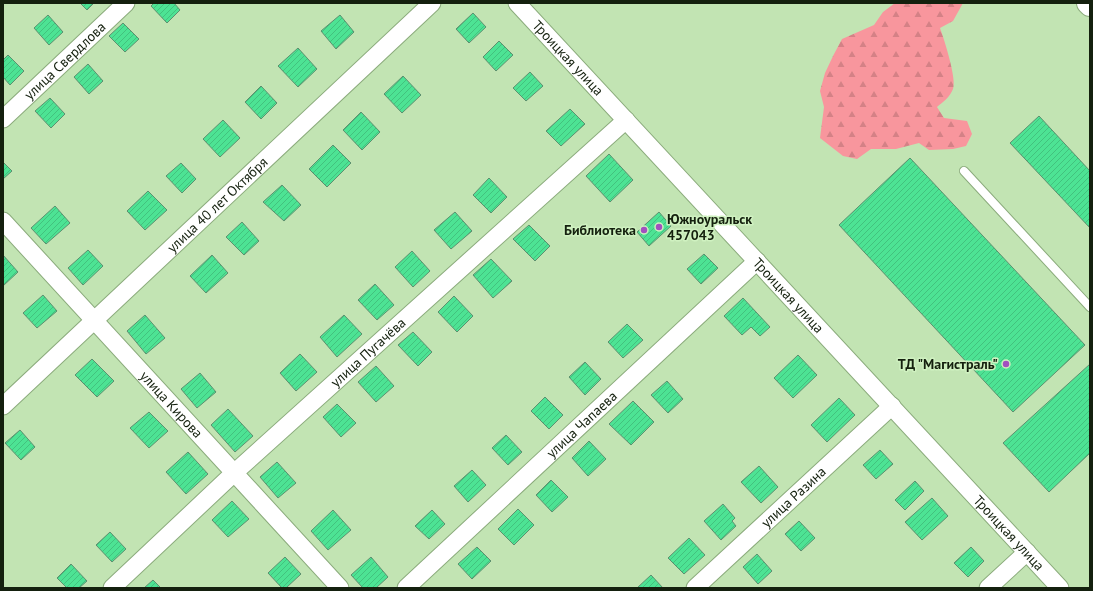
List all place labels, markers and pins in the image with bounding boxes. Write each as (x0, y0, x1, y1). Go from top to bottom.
place label: Южноуральск 457043 (667, 210, 752, 244)
place label: Библиотека (564, 221, 636, 239)
marker: Южноуральск 457043 (654, 222, 664, 232)
marker: Библиотека (639, 225, 649, 235)
place label: ТД "Магистраль" (898, 355, 998, 373)
marker: ТД "Магистраль" (1001, 359, 1011, 369)

